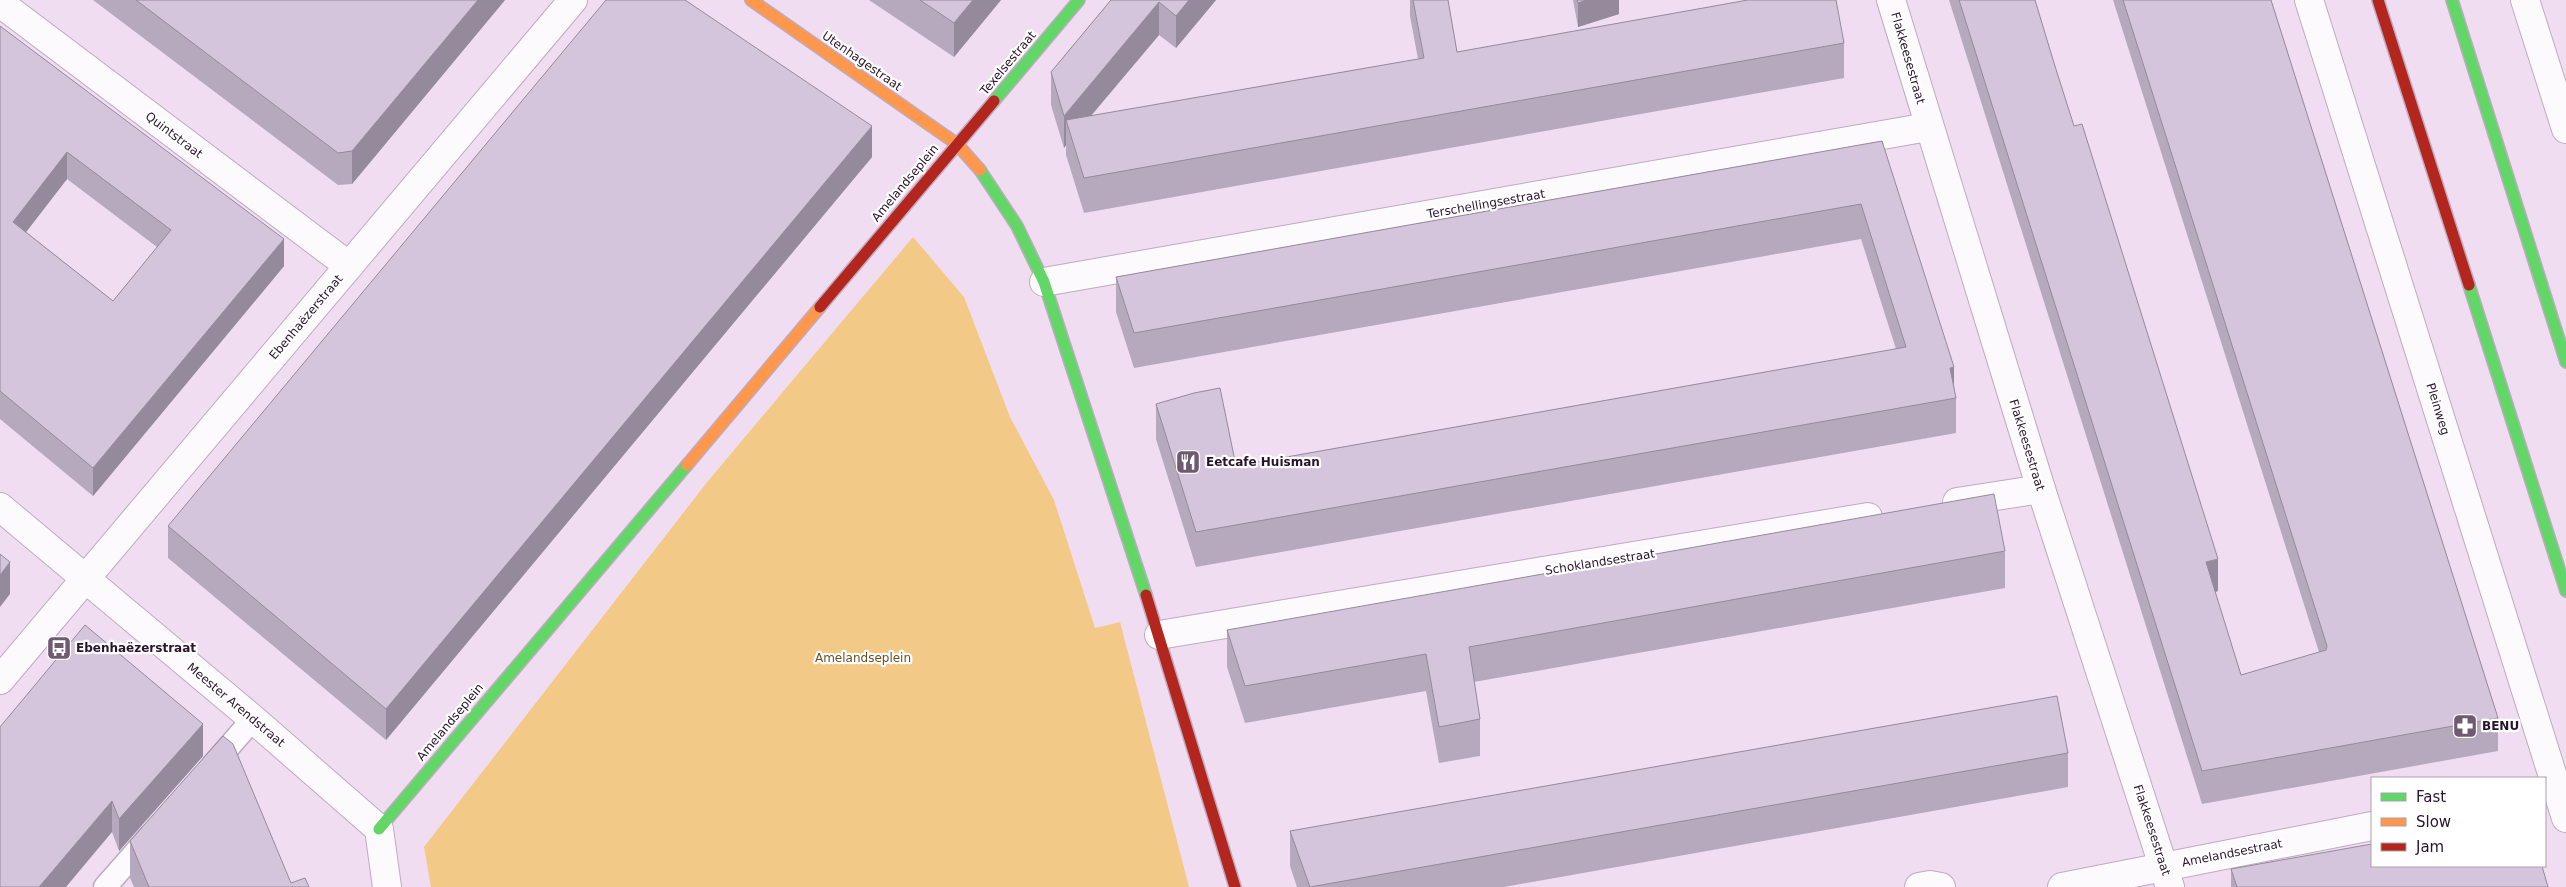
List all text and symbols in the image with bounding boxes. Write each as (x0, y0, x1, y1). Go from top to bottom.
street label: Flakkeesestraat (1888, 11, 1928, 106)
street label: Utenhagestraat (820, 28, 905, 94)
street label: Texelsestraat (977, 28, 1039, 98)
street label: Quintstraat (143, 109, 206, 161)
street label: Amelandseplein (869, 142, 941, 224)
street label: Terschellingsestraat (1425, 187, 1546, 221)
street label: Ebenhaëzerstraat (266, 272, 346, 362)
street label: Pleinweg (2423, 381, 2453, 437)
street label: Flakkeesestraat (2006, 398, 2048, 493)
restaurant icon: Eetcafe Huisman (1175, 449, 1201, 475)
place label: Eetcafe Huisman (1206, 455, 1320, 469)
street label: Schoklandsestraat (1544, 546, 1656, 578)
bus stop icon: Ebenhaëzerstraat (46, 635, 72, 661)
place label: Ebenhaëzerstraat (76, 641, 196, 655)
park label: Amelandseplein (815, 651, 911, 665)
street label: Meester Arendstraat (184, 660, 288, 750)
street label: Amelandseplein (414, 681, 486, 763)
pharmacy icon: BENU (2452, 713, 2478, 739)
place label: BENU (2482, 719, 2519, 733)
legend (2371, 777, 2546, 867)
street label: Flakkeesestraat (2131, 783, 2173, 878)
text: Fast (2416, 788, 2446, 806)
text: Slow (2416, 813, 2451, 831)
street label: Amelandsestraat (2181, 836, 2284, 870)
text: Jam (2415, 838, 2444, 856)

